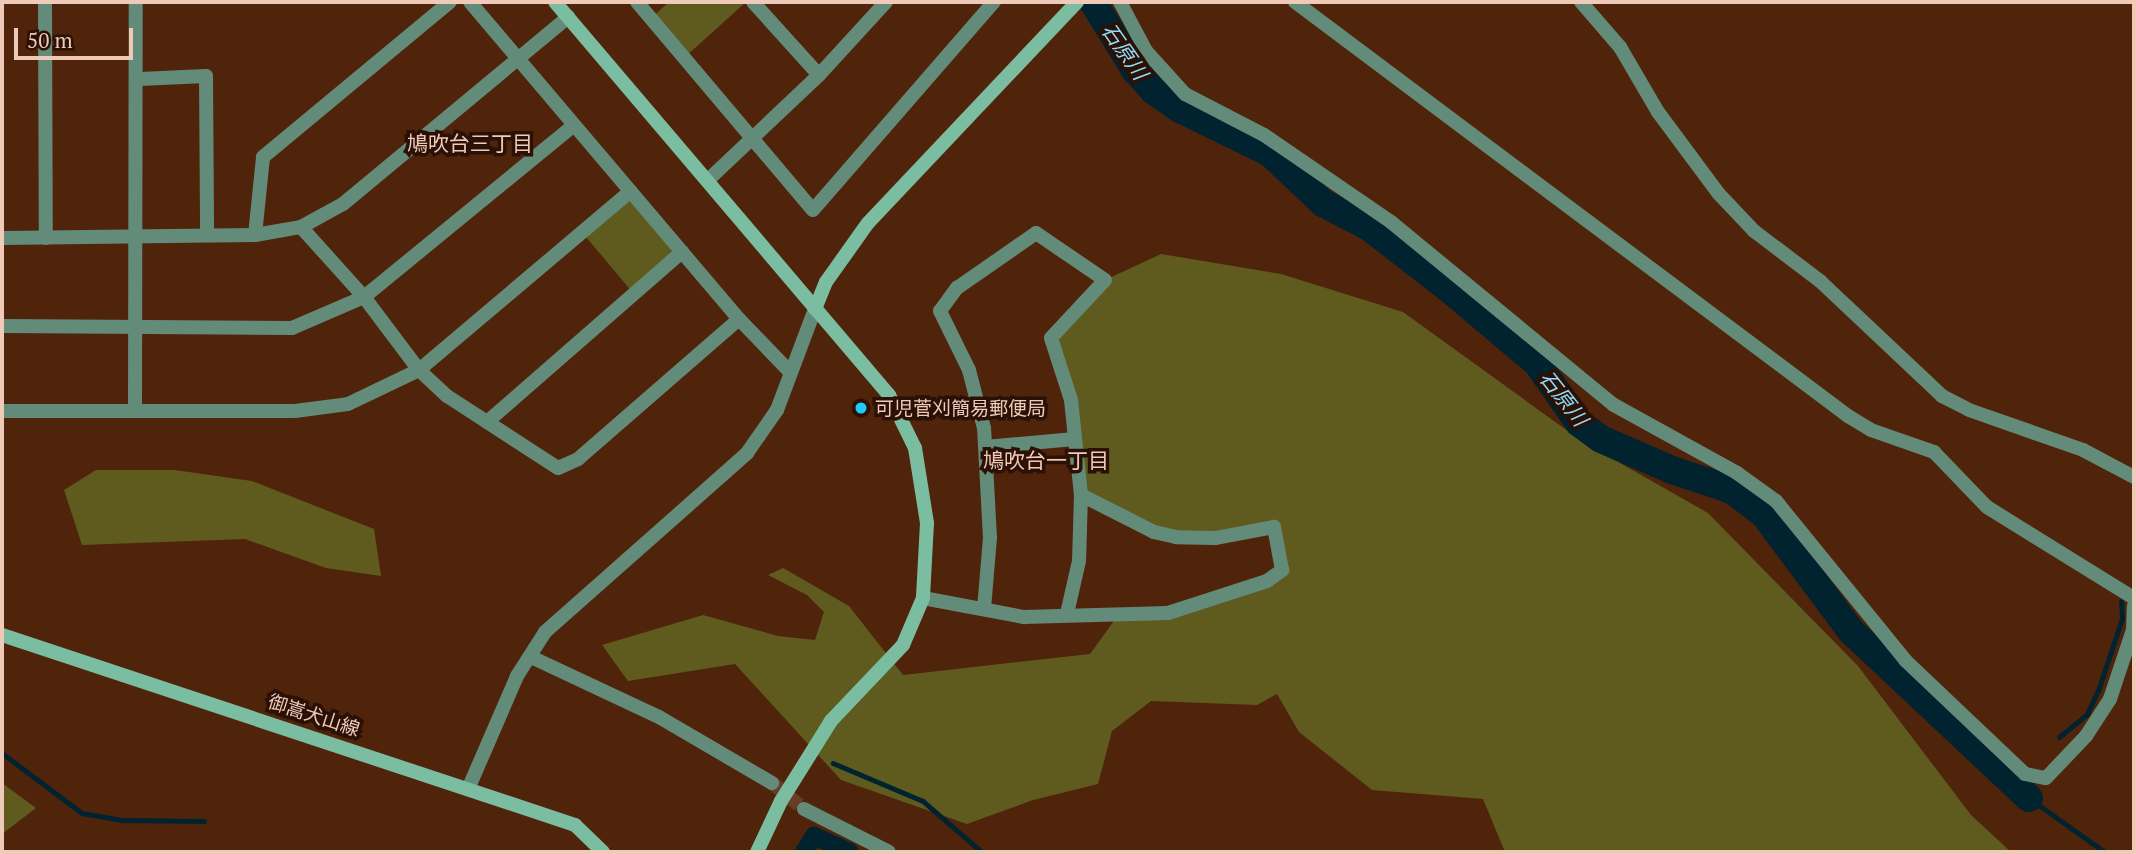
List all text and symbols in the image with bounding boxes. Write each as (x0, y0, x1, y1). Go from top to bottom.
scale bar (18, 14, 136, 58)
water label: 石原川 (1097, 18, 1153, 84)
text: 50 m (27, 26, 73, 54)
district label: 鳩吹台三丁目 (407, 130, 533, 156)
water label: 石原川 (1535, 365, 1593, 431)
place label: 可児菅刈簡易郵便局 (875, 397, 1046, 419)
marker: 可児菅刈簡易郵便局 (853, 400, 869, 416)
district label: 鳩吹台一丁目 (983, 447, 1109, 473)
street label: 御嵩犬山線 (265, 689, 363, 741)

